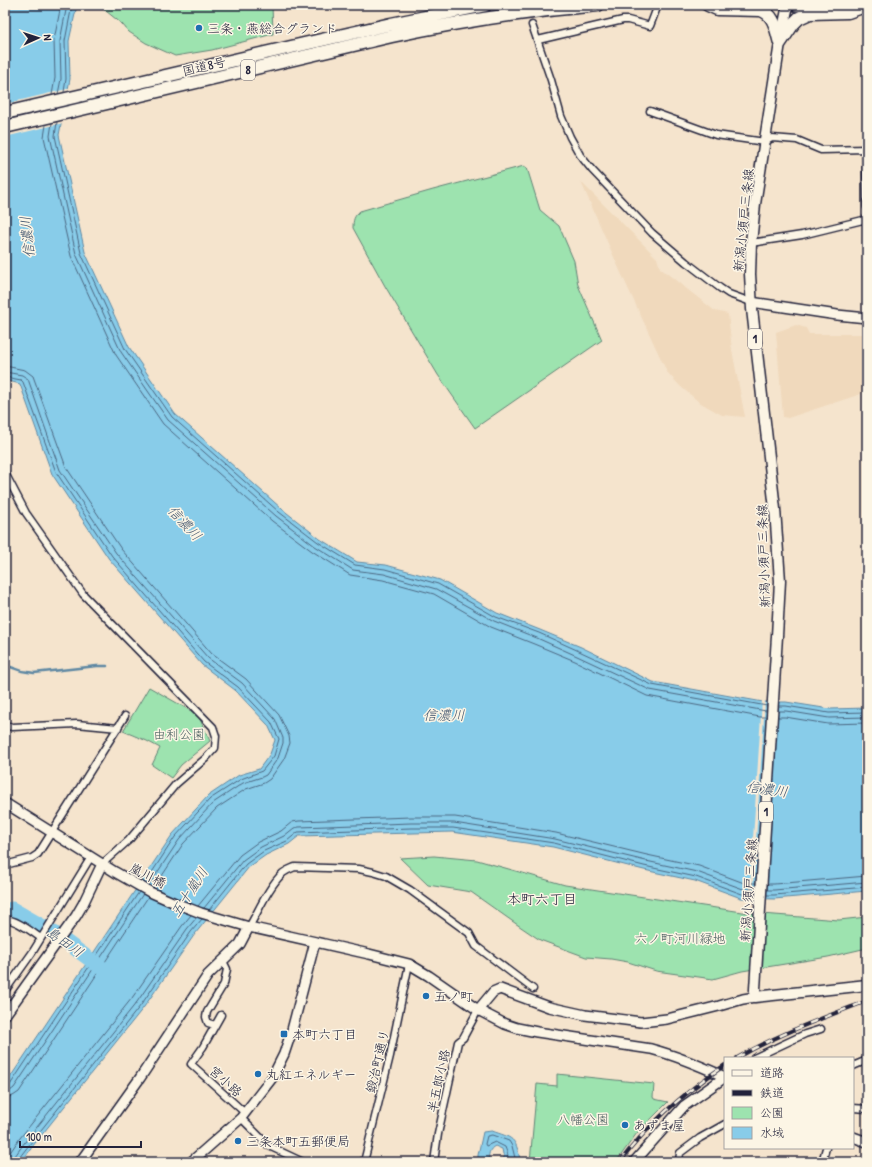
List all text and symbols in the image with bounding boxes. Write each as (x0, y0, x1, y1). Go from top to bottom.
north arrow (18, 18, 58, 58)
place label: 三条・燕総合グランド (207, 19, 337, 37)
marker: 三条・燕総合グランド (194, 23, 204, 33)
text: N (41, 34, 55, 41)
street label: 国道8号 (180, 52, 228, 80)
road number: 8 (241, 60, 255, 80)
street label: 新潟小須戸三条線 (729, 166, 757, 273)
water label: 信濃川 (15, 215, 38, 259)
road number: 1 (748, 329, 762, 349)
water label: 信濃川 (164, 501, 207, 544)
street label: 新潟小須戸三条線 (752, 503, 774, 608)
water label: 信濃川 (423, 705, 465, 724)
park label: 由利公園 (153, 725, 205, 743)
water label: 信濃川 (745, 776, 789, 801)
road number: 1 (759, 802, 773, 822)
street label: 新潟小須戸三条線 (735, 837, 761, 943)
street label: 嵐川橋 (127, 858, 169, 892)
water label: 五十嵐川 (165, 863, 212, 920)
district label: 本町六丁目 (507, 889, 577, 908)
water label: 島田川 (43, 922, 88, 961)
park label: 六ノ町河川緑地 (634, 929, 726, 947)
place label: 五ノ町 (434, 987, 473, 1005)
marker: 五ノ町 (421, 991, 431, 1001)
place label: 本町六丁目 (292, 1025, 357, 1043)
street label: 鍛治町通り (361, 1027, 393, 1095)
marker: 本町六丁目 (279, 1029, 289, 1039)
street label: 半五郎小路 (422, 1047, 454, 1115)
legend (724, 1057, 854, 1149)
street label: 宮小路 (205, 1061, 247, 1101)
text: 道路 (760, 1064, 784, 1081)
place label: 丸紅エネルギー (266, 1065, 356, 1083)
marker: 丸紅エネルギー (253, 1069, 263, 1079)
text: 鉄道 (760, 1084, 784, 1101)
text: 公園 (760, 1104, 784, 1121)
park label: 八幡公園 (557, 1110, 609, 1128)
place label: あずま屋 (633, 1116, 685, 1134)
marker: あずま屋 (620, 1120, 630, 1130)
scale bar (20, 1123, 141, 1149)
text: 水域 (760, 1124, 784, 1141)
text: 100 m (26, 1128, 52, 1145)
place label: 三条本町五郵便局 (246, 1132, 350, 1150)
marker: 三条本町五郵便局 (233, 1136, 243, 1146)

